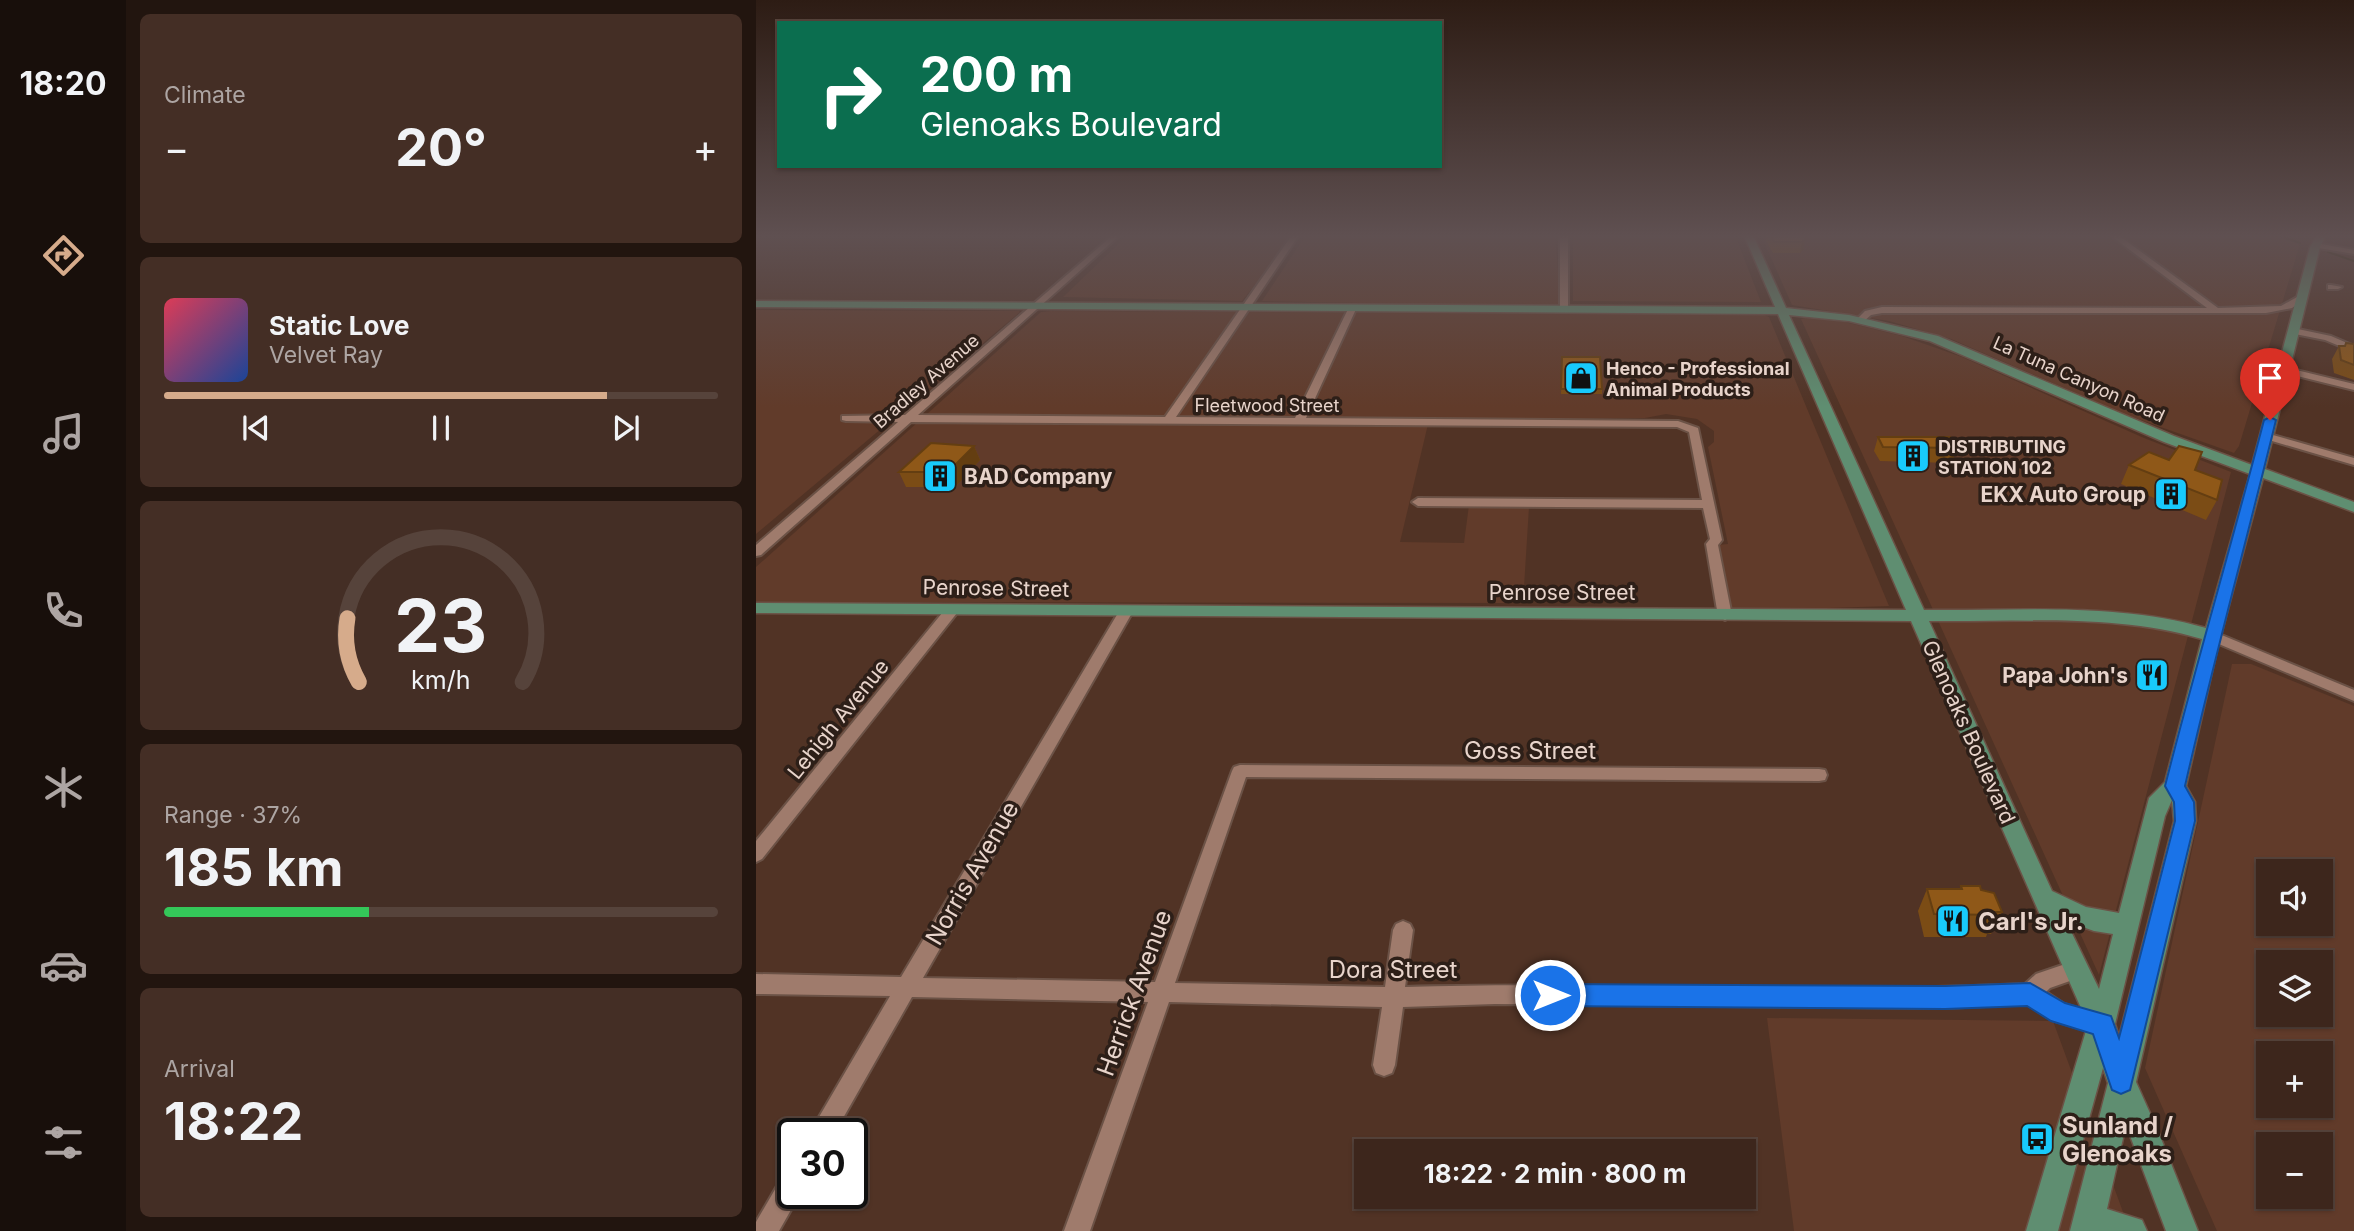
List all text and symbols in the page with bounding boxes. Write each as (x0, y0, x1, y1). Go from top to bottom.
text: 200 m (920, 45, 1073, 104)
icon: right (805, 49, 896, 140)
text: 18:20 (19, 64, 107, 103)
text: Climate (164, 81, 246, 109)
text: Glenoaks Boulevard (920, 105, 1222, 144)
text: 20° (395, 116, 487, 179)
text: − (164, 125, 189, 171)
text: + (693, 125, 718, 171)
icon: directions (39, 231, 88, 280)
text: Static Love (269, 310, 410, 341)
street label: Bradley Avenue (869, 330, 983, 432)
street label: La Tuna Canyon Road (1990, 332, 2168, 426)
text: Velvet Ray (269, 341, 383, 369)
pin (2240, 348, 2300, 420)
place label: Henco - Professional Animal Products (1606, 358, 1790, 400)
shop icon: Henco - Professional Animal Products (1562, 359, 1600, 397)
icon: arrive (2251, 359, 2289, 397)
street label: Fleetwood Street (1195, 395, 1340, 416)
icon: music (39, 409, 88, 458)
icon: previous (237, 409, 275, 447)
icon: pause (422, 409, 460, 447)
icon: next (607, 409, 645, 447)
place label: DISTRIBUTING STATION 102 (1938, 436, 2066, 478)
building icon: DISTRIBUTING STATION 102 (1894, 437, 1932, 475)
building icon: BAD Company (921, 457, 959, 495)
place label: BAD Company (964, 464, 1113, 489)
building icon: EKX Auto Group (2152, 475, 2190, 513)
place label: EKX Auto Group (1981, 482, 2146, 507)
street label: Penrose Street (922, 574, 1070, 602)
street label: Penrose Street (1489, 580, 1635, 605)
text: 23 (395, 581, 487, 670)
icon: phone (39, 586, 88, 635)
street label: Glenoaks Boulevard (1917, 636, 2021, 828)
street label: Lehigh Avenue (782, 654, 894, 784)
restaurant icon: Papa John's (2133, 656, 2171, 694)
place label: Papa John's (2002, 663, 2128, 688)
text: km/h (411, 664, 471, 694)
street label: Goss Street (1464, 736, 1596, 765)
icon: climate (39, 763, 88, 812)
street label: Norris Avenue (919, 796, 1025, 950)
text: Range · 37% (164, 801, 302, 829)
text: 185 km (164, 836, 343, 899)
map controls (2256, 859, 2333, 1209)
button: sound (2256, 859, 2333, 936)
restaurant icon: Carl's Jr. (1934, 902, 1972, 940)
street label: Herrick Avenue (1091, 906, 1177, 1080)
place label: Carl's Jr. (1978, 907, 2084, 936)
icon: car (39, 941, 88, 990)
button: layers (2256, 950, 2333, 1027)
street label: Dora Street (1329, 955, 1457, 984)
position arrow (1513, 958, 1587, 1032)
button: + (2256, 1041, 2333, 1118)
text: Arrival (164, 1055, 235, 1083)
text: 18:22 (164, 1090, 303, 1153)
place label: Sunland / Glenoaks (2062, 1111, 2173, 1168)
icon: filters (39, 1118, 88, 1167)
speed limit sign: 30 (777, 1118, 868, 1209)
bus stop icon: Sunland / Glenoaks (2018, 1120, 2056, 1158)
button: − (2256, 1132, 2333, 1209)
text: 18:22 · 2 min · 800 m (1424, 1158, 1686, 1189)

